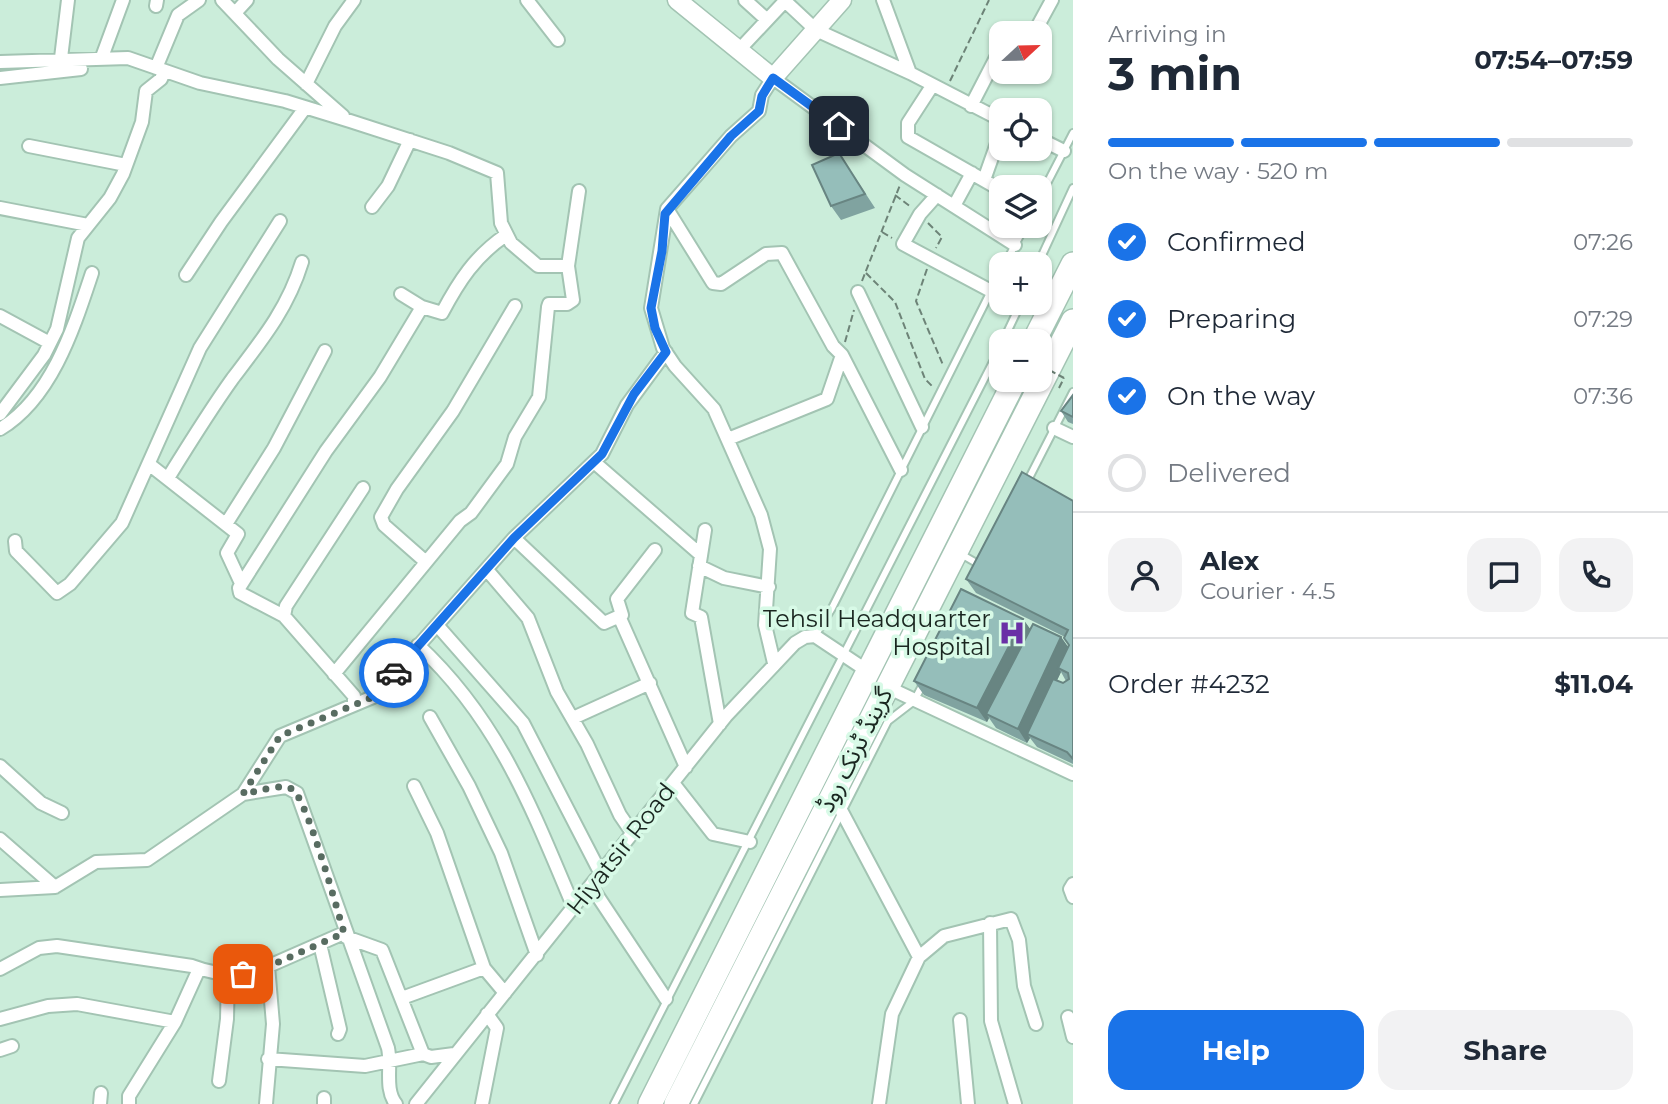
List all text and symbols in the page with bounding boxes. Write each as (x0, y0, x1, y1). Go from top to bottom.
text: Arriving in (1108, 20, 1227, 48)
north arrow (989, 21, 1052, 84)
map controls (989, 21, 1052, 392)
text: 07:54–07:59 (1474, 44, 1633, 76)
text: 3 min (1108, 45, 1242, 102)
pin (809, 96, 869, 156)
button: locate (989, 98, 1052, 161)
icon: home (820, 107, 858, 145)
text: On the way · 520 m (1108, 157, 1328, 185)
button: layers (989, 175, 1052, 238)
icon: check (1108, 223, 1146, 261)
text: Confirmed (1167, 226, 1306, 258)
text: 07:26 (1573, 228, 1633, 256)
button: + (989, 252, 1052, 315)
icon: check (1108, 300, 1146, 338)
text: Preparing (1167, 303, 1296, 335)
text: 07:29 (1573, 305, 1633, 333)
button: − (989, 329, 1052, 392)
icon: check (1108, 377, 1146, 415)
text: On the way (1167, 380, 1315, 412)
text: 07:36 (1573, 382, 1633, 410)
text: Delivered (1167, 457, 1291, 489)
button: person (1108, 538, 1182, 612)
button: chat (1467, 538, 1541, 612)
button: phone (1559, 538, 1633, 612)
text: Alex (1200, 545, 1259, 577)
text: Courier · 4.5 (1200, 577, 1335, 605)
place label: Tehsil Headquarter Hospital (763, 604, 991, 661)
hospital icon: Tehsil Headquarter Hospital (997, 618, 1027, 648)
courier (359, 638, 429, 708)
icon: car (375, 654, 413, 692)
text: Order #4232 (1108, 668, 1270, 700)
text: $11.04 (1554, 668, 1633, 700)
street label: گرینڈ ٹرنک روڈ (811, 682, 899, 817)
street label: Hiyatsir Road (560, 777, 681, 920)
pin (213, 944, 273, 1004)
icon: bag (224, 955, 262, 993)
button: Help (1108, 1010, 1364, 1090)
button: Share (1378, 1010, 1633, 1090)

